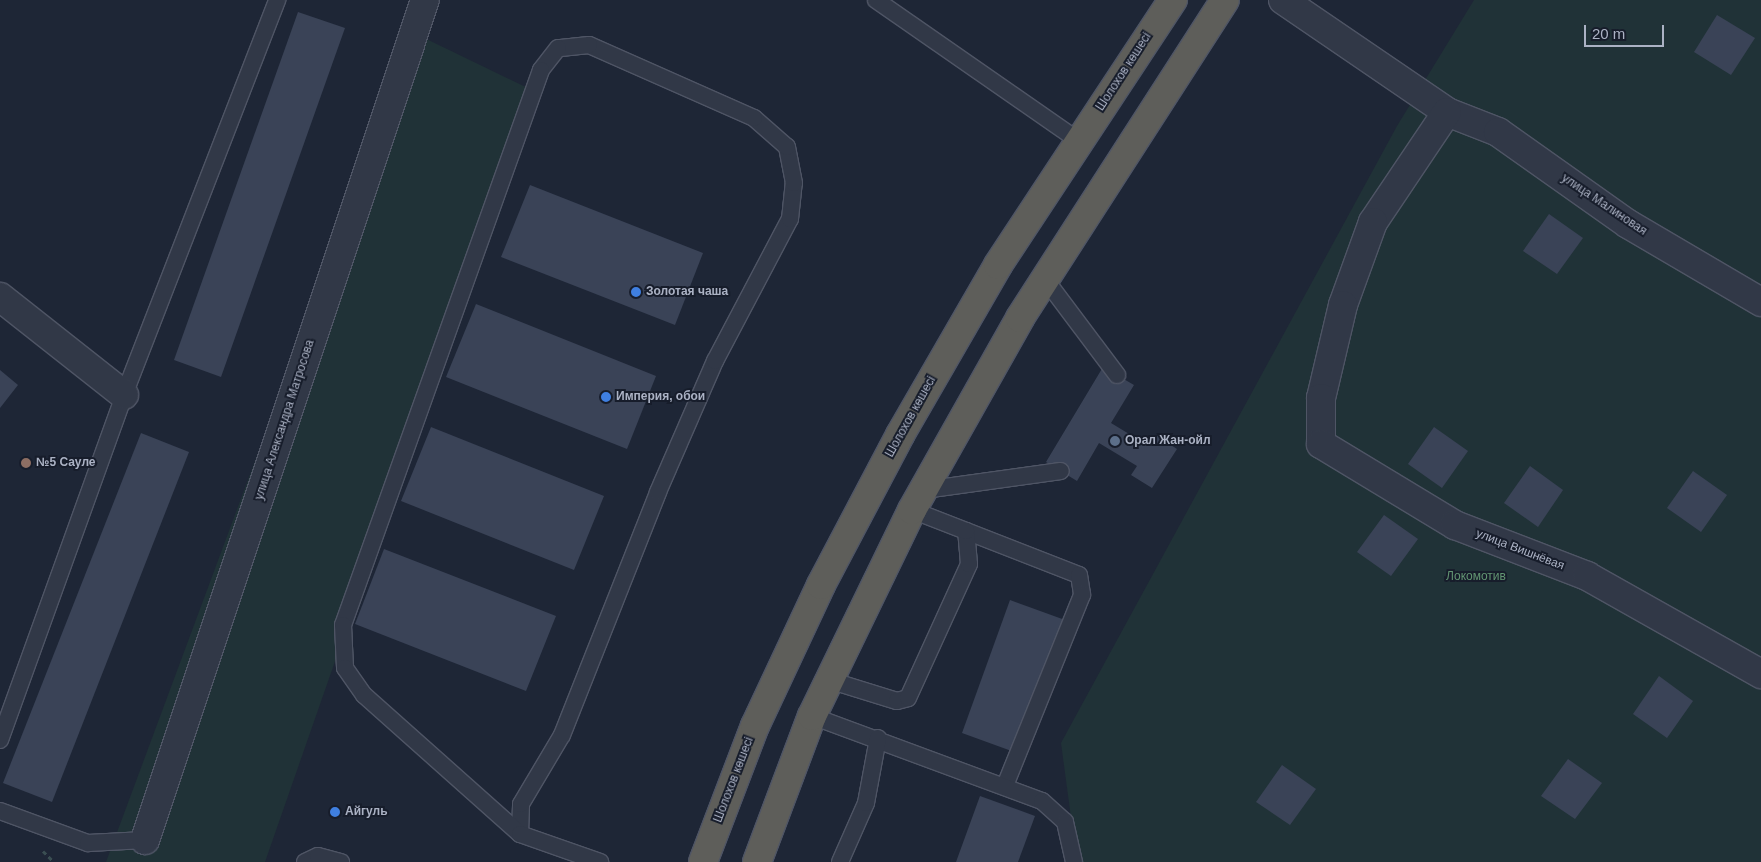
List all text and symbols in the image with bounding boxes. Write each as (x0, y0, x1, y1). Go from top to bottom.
scale bar (1586, 15, 1666, 47)
text: 20 m (1592, 25, 1625, 42)
street label: Шолохов көшесі (1093, 30, 1155, 114)
street label: улица Малиновая (1559, 171, 1649, 239)
place label: Золотая чаша (646, 285, 728, 299)
marker: Золотая чаша (630, 286, 642, 298)
street label: улица Александра Матросова (252, 338, 318, 502)
street label: Шолохов көшесі (883, 374, 939, 460)
place label: Империя, обои (616, 390, 705, 404)
marker: Империя, обои (600, 391, 612, 403)
place label: Орал Жан-ойл (1125, 434, 1211, 448)
marker: Орал Жан-ойл (1109, 435, 1121, 447)
place label: №5 Сауле (36, 456, 96, 470)
marker: №5 Сауле (20, 457, 32, 469)
street label: улица Вишнёвая (1474, 527, 1566, 573)
park label: Локомотив (1446, 570, 1506, 584)
street label: Шолохов көшесі (711, 735, 757, 825)
place label: Айгуль (345, 805, 388, 819)
marker: Айгуль (329, 806, 341, 818)

